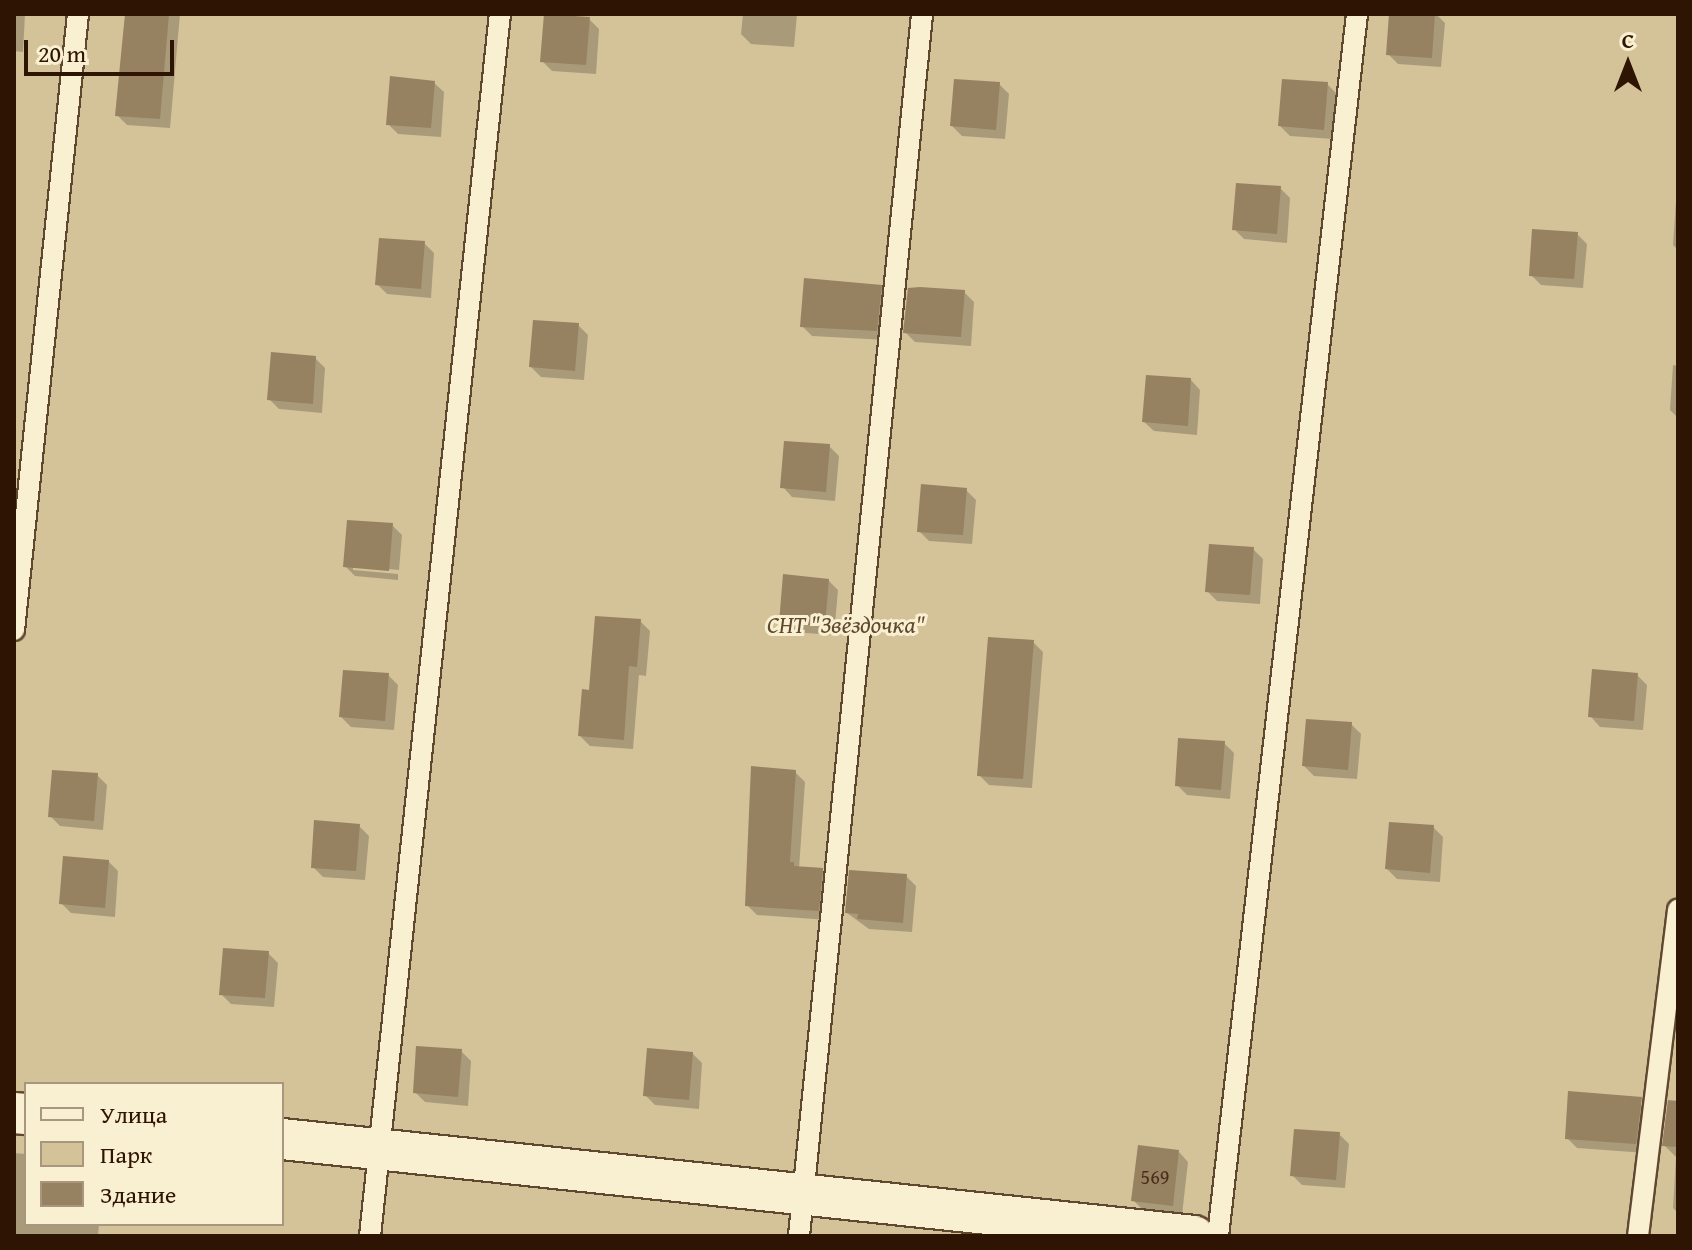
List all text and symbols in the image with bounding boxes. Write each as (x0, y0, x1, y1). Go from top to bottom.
scale bar (28, 24, 178, 74)
north arrow (1588, 24, 1668, 104)
text: С (1622, 24, 1634, 56)
text: 20 m (38, 36, 86, 71)
park label: СНТ "Звёздочка" (767, 611, 925, 639)
legend (24, 1082, 284, 1226)
text: Улица (100, 1097, 167, 1132)
text: Парк (100, 1137, 152, 1172)
house number: 569 (1141, 1164, 1169, 1188)
text: Здание (100, 1177, 176, 1212)

